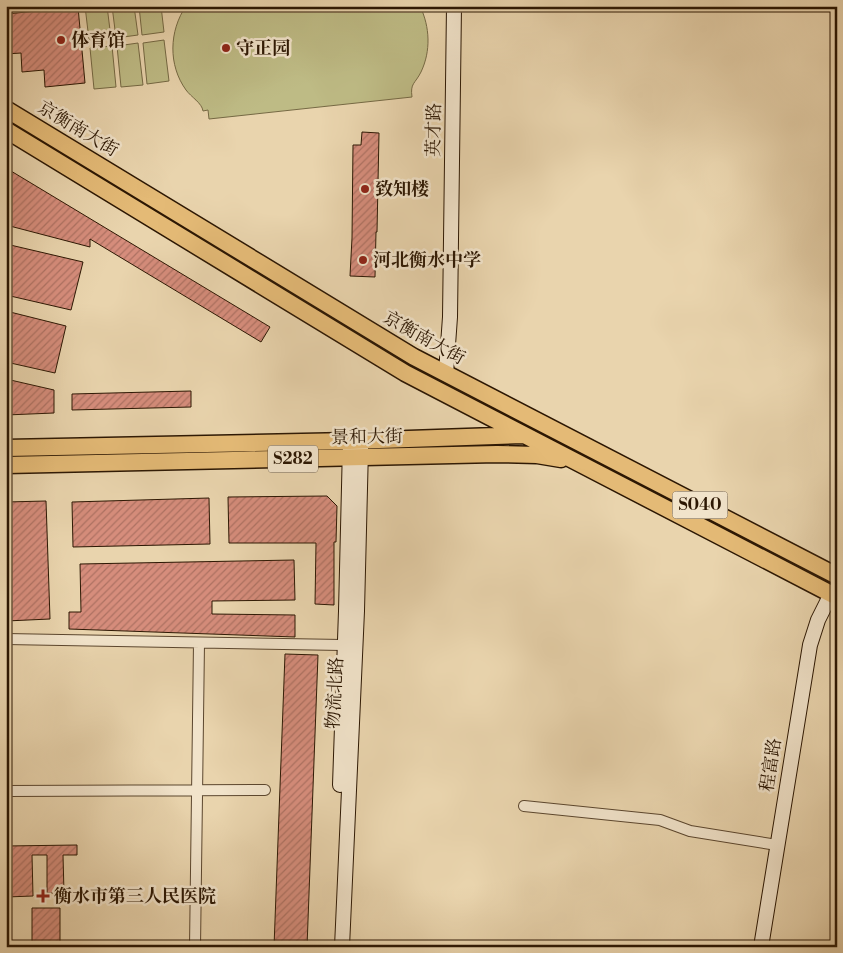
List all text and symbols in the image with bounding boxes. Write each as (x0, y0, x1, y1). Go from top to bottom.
place label: 体育馆 (71, 29, 125, 52)
marker: 体育馆 (55, 34, 67, 46)
place label: 守正园 (236, 37, 290, 60)
marker: 守正园 (220, 42, 232, 54)
street label: 京衡南大街 (34, 96, 122, 162)
street label: 英才路 (422, 103, 446, 157)
place label: 致知楼 (375, 178, 429, 201)
marker: 致知楼 (359, 183, 371, 195)
place label: 河北衡水中学 (373, 249, 481, 272)
marker: 河北衡水中学 (357, 254, 369, 266)
street label: 京衡南大街 (379, 306, 469, 370)
street label: 景和大街 (331, 425, 403, 449)
road number: S282 (268, 446, 318, 472)
road number: S040 (672, 492, 728, 518)
street label: 物流北路 (322, 656, 348, 730)
street label: 程富路 (755, 737, 787, 793)
place label: 衡水市第三人民医院 (54, 885, 216, 908)
marker: 衡水市第三人民医院 (36, 889, 50, 903)

